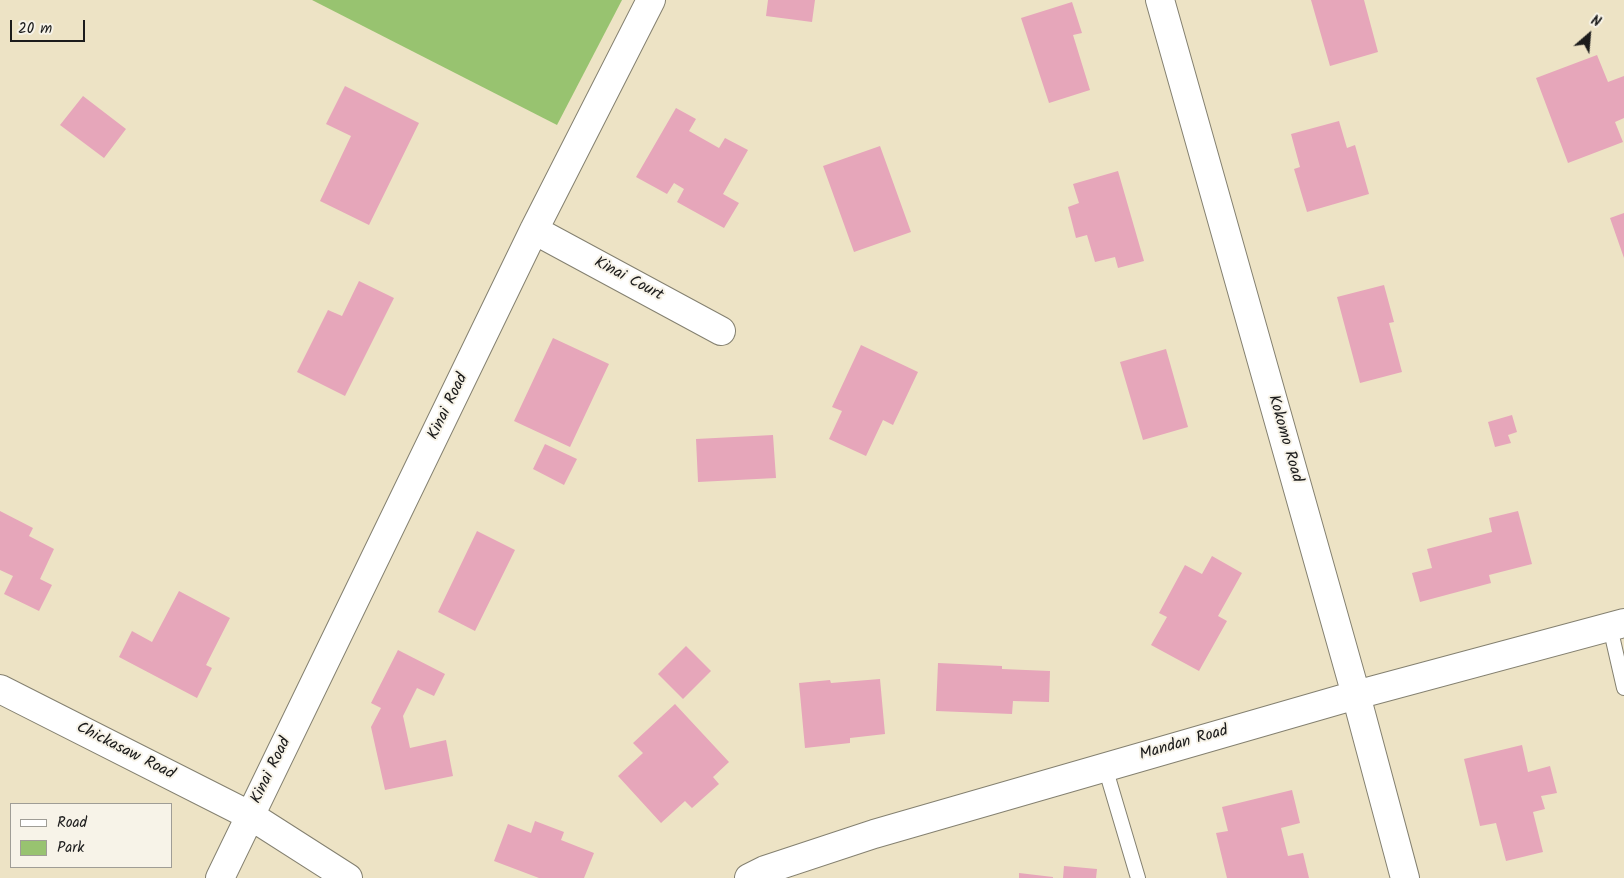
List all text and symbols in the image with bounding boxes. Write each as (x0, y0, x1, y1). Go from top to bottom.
scale bar (12, 10, 88, 42)
north arrow (1564, 10, 1614, 60)
text: N (1587, 10, 1605, 33)
text: 20 m (18, 17, 52, 41)
street label: Kinai Court (590, 254, 666, 306)
street label: Kinai Road (425, 371, 473, 443)
street label: Kokomo Road (1262, 393, 1306, 485)
street label: Chickasaw Road (73, 719, 177, 785)
street label: Mandan Road (1138, 722, 1230, 766)
street label: Kinai Road (248, 735, 296, 807)
legend (10, 803, 172, 868)
text: Road (57, 811, 87, 835)
text: Park (57, 836, 84, 860)

